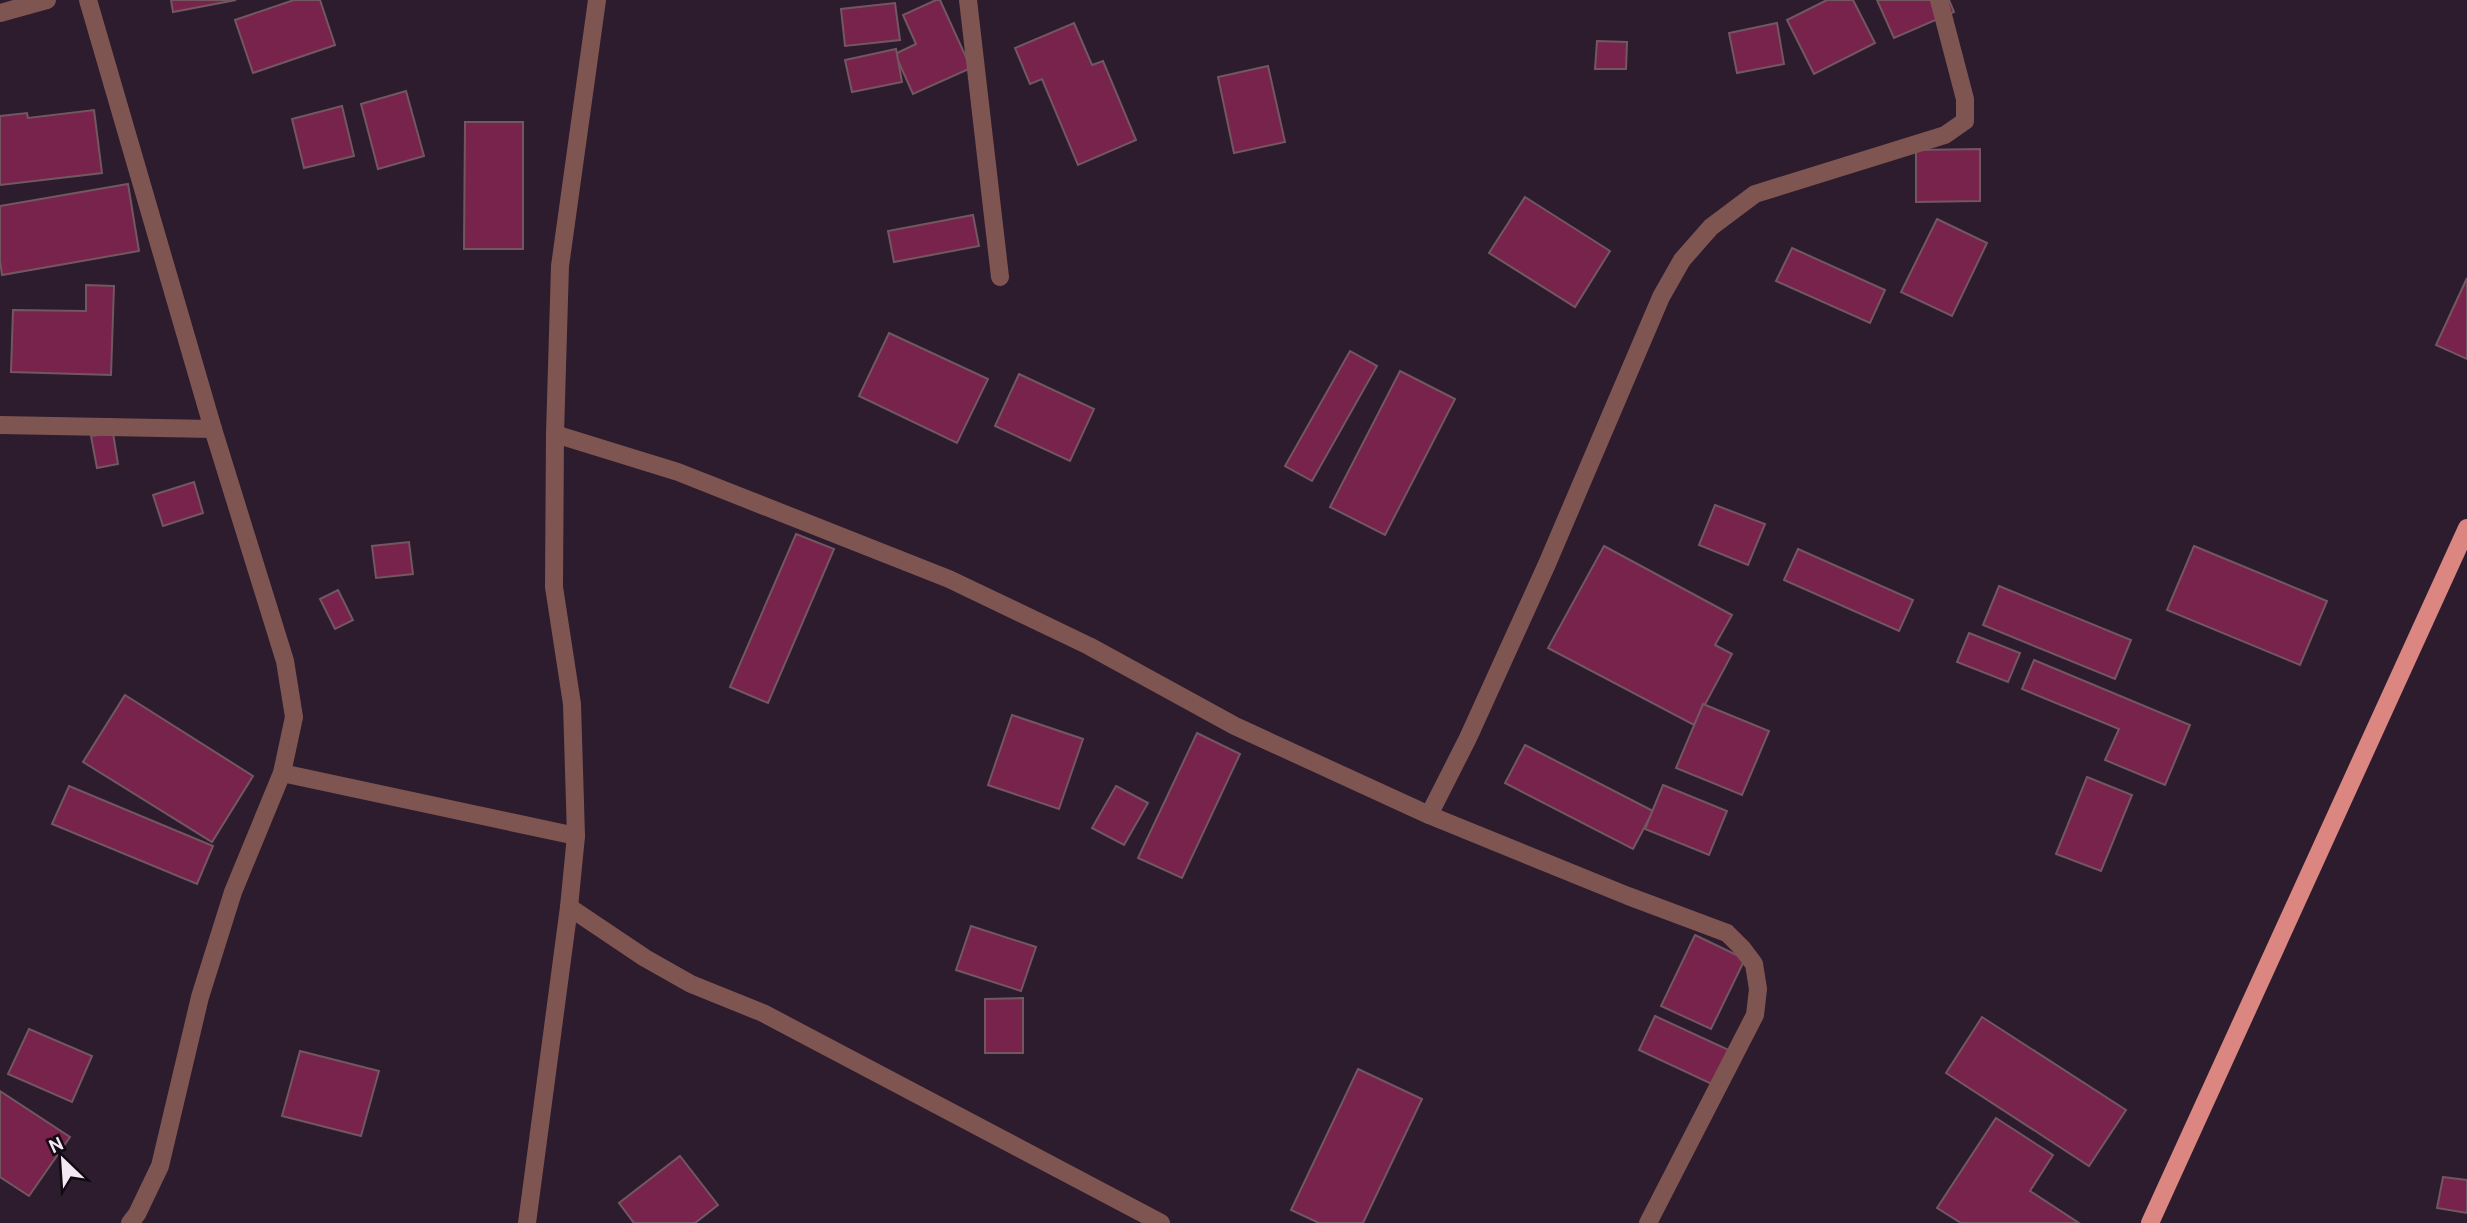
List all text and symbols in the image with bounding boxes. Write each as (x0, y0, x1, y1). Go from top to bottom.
north arrow (28, 1125, 98, 1195)
text: N (45, 1132, 67, 1158)

